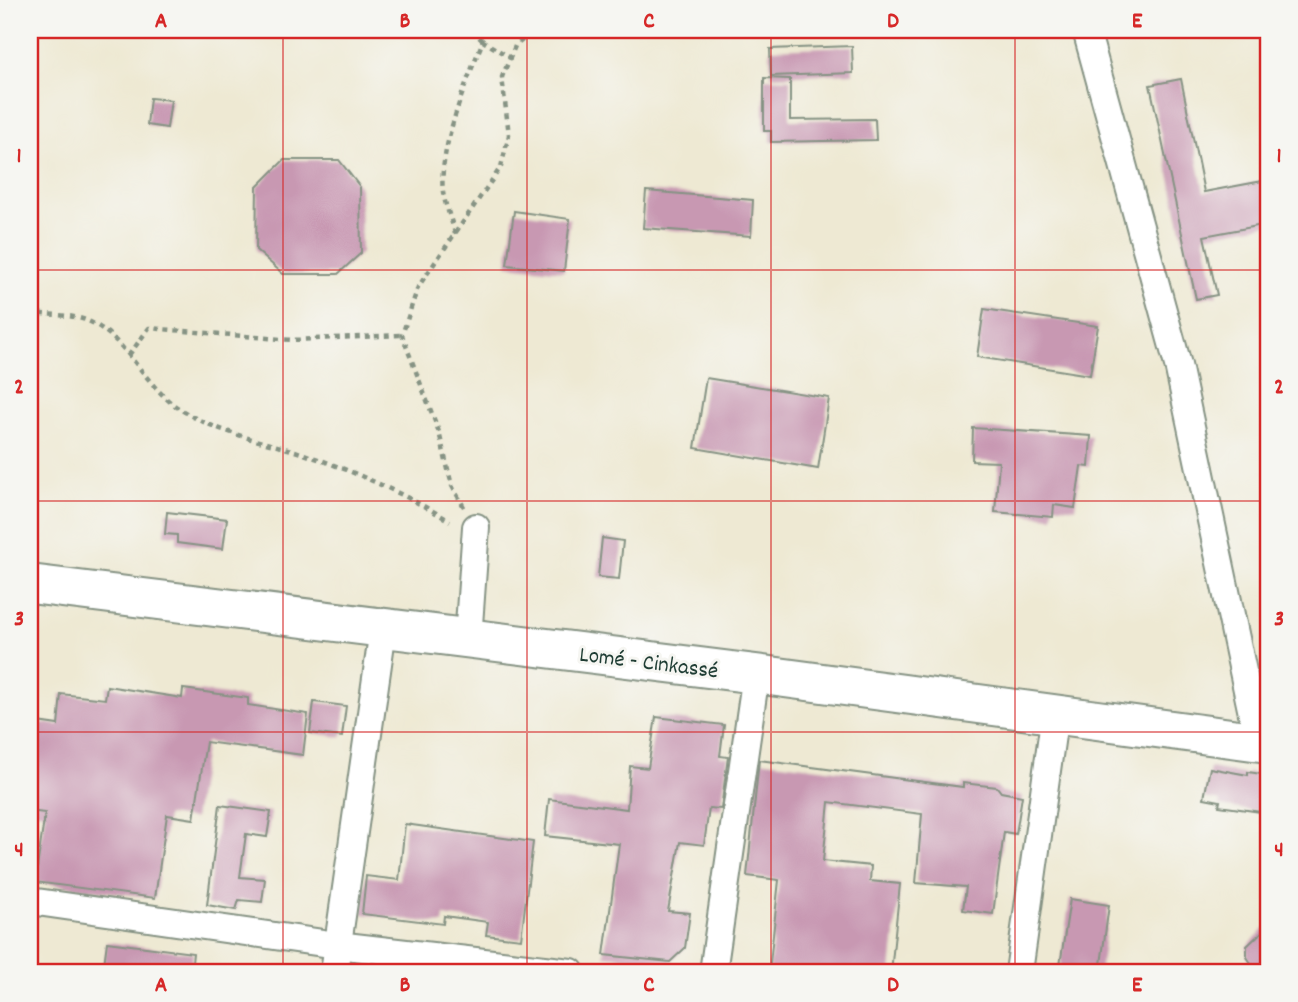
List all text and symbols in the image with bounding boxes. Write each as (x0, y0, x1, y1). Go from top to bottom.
text: A (155, 6, 167, 39)
text: B (400, 6, 411, 39)
text: C (643, 6, 655, 39)
text: D (887, 6, 899, 39)
text: E (1132, 6, 1143, 39)
text: 1 (16, 141, 22, 174)
text: 1 (1276, 141, 1282, 174)
text: 2 (14, 372, 24, 405)
text: 2 (1274, 372, 1284, 405)
text: 3 (14, 604, 24, 637)
text: 3 (1274, 604, 1284, 637)
street label: Lomé - Cinkassé (577, 640, 720, 689)
text: 4 (14, 835, 24, 868)
text: 4 (1274, 835, 1284, 868)
text: A (155, 970, 167, 1002)
text: B (400, 970, 411, 1002)
text: C (643, 970, 655, 1002)
text: D (887, 970, 899, 1002)
text: E (1132, 970, 1143, 1002)

